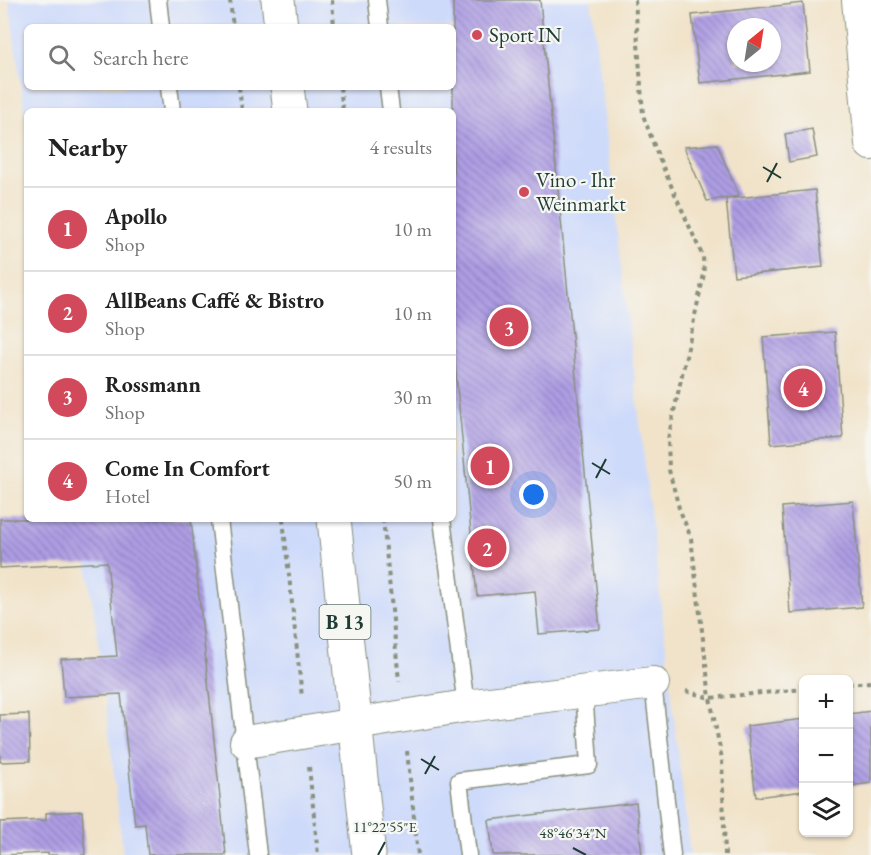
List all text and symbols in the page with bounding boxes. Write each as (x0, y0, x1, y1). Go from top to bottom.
north arrow (727, 18, 781, 72)
place label: Sport IN (489, 21, 562, 48)
search box (24, 24, 456, 90)
marker: Sport IN (470, 28, 484, 42)
icon: search (45, 41, 78, 74)
text: Search here (93, 43, 188, 72)
text: Nearby (48, 130, 128, 164)
text: 4 results (369, 134, 432, 160)
place label: Vino - Ihr Weinmarkt (536, 166, 626, 217)
marker: Vino - Ihr Weinmarkt (517, 185, 531, 199)
text: Apollo (105, 202, 167, 231)
text: 1 (62, 216, 73, 242)
text: 10 m (393, 216, 432, 242)
text: Shop (105, 231, 145, 257)
text: AllBeans Caffé & Bistro (105, 286, 324, 315)
text: 2 (62, 300, 73, 326)
text: 10 m (393, 300, 432, 326)
pin: 3 (490, 304, 528, 350)
text: Shop (105, 315, 145, 341)
pin: 4 (784, 366, 822, 410)
text: Rossmann (105, 370, 201, 399)
text: 3 (62, 384, 73, 410)
text: 30 m (393, 384, 432, 410)
text: Shop (105, 399, 145, 425)
pin: 1 (470, 444, 510, 488)
text: Come In Comfort (105, 454, 270, 483)
text: 4 (62, 468, 73, 494)
text: 50 m (393, 468, 432, 494)
your location (519, 480, 548, 509)
text: Hotel (105, 483, 150, 509)
pin: 2 (468, 526, 506, 570)
road number: B 13 (320, 605, 370, 639)
map controls (799, 675, 853, 837)
button: + (799, 675, 853, 729)
button: − (799, 729, 853, 783)
button: layers (799, 783, 853, 837)
text: 11°22'55"E (353, 817, 418, 836)
text: 48°46'34"N (539, 823, 607, 842)

